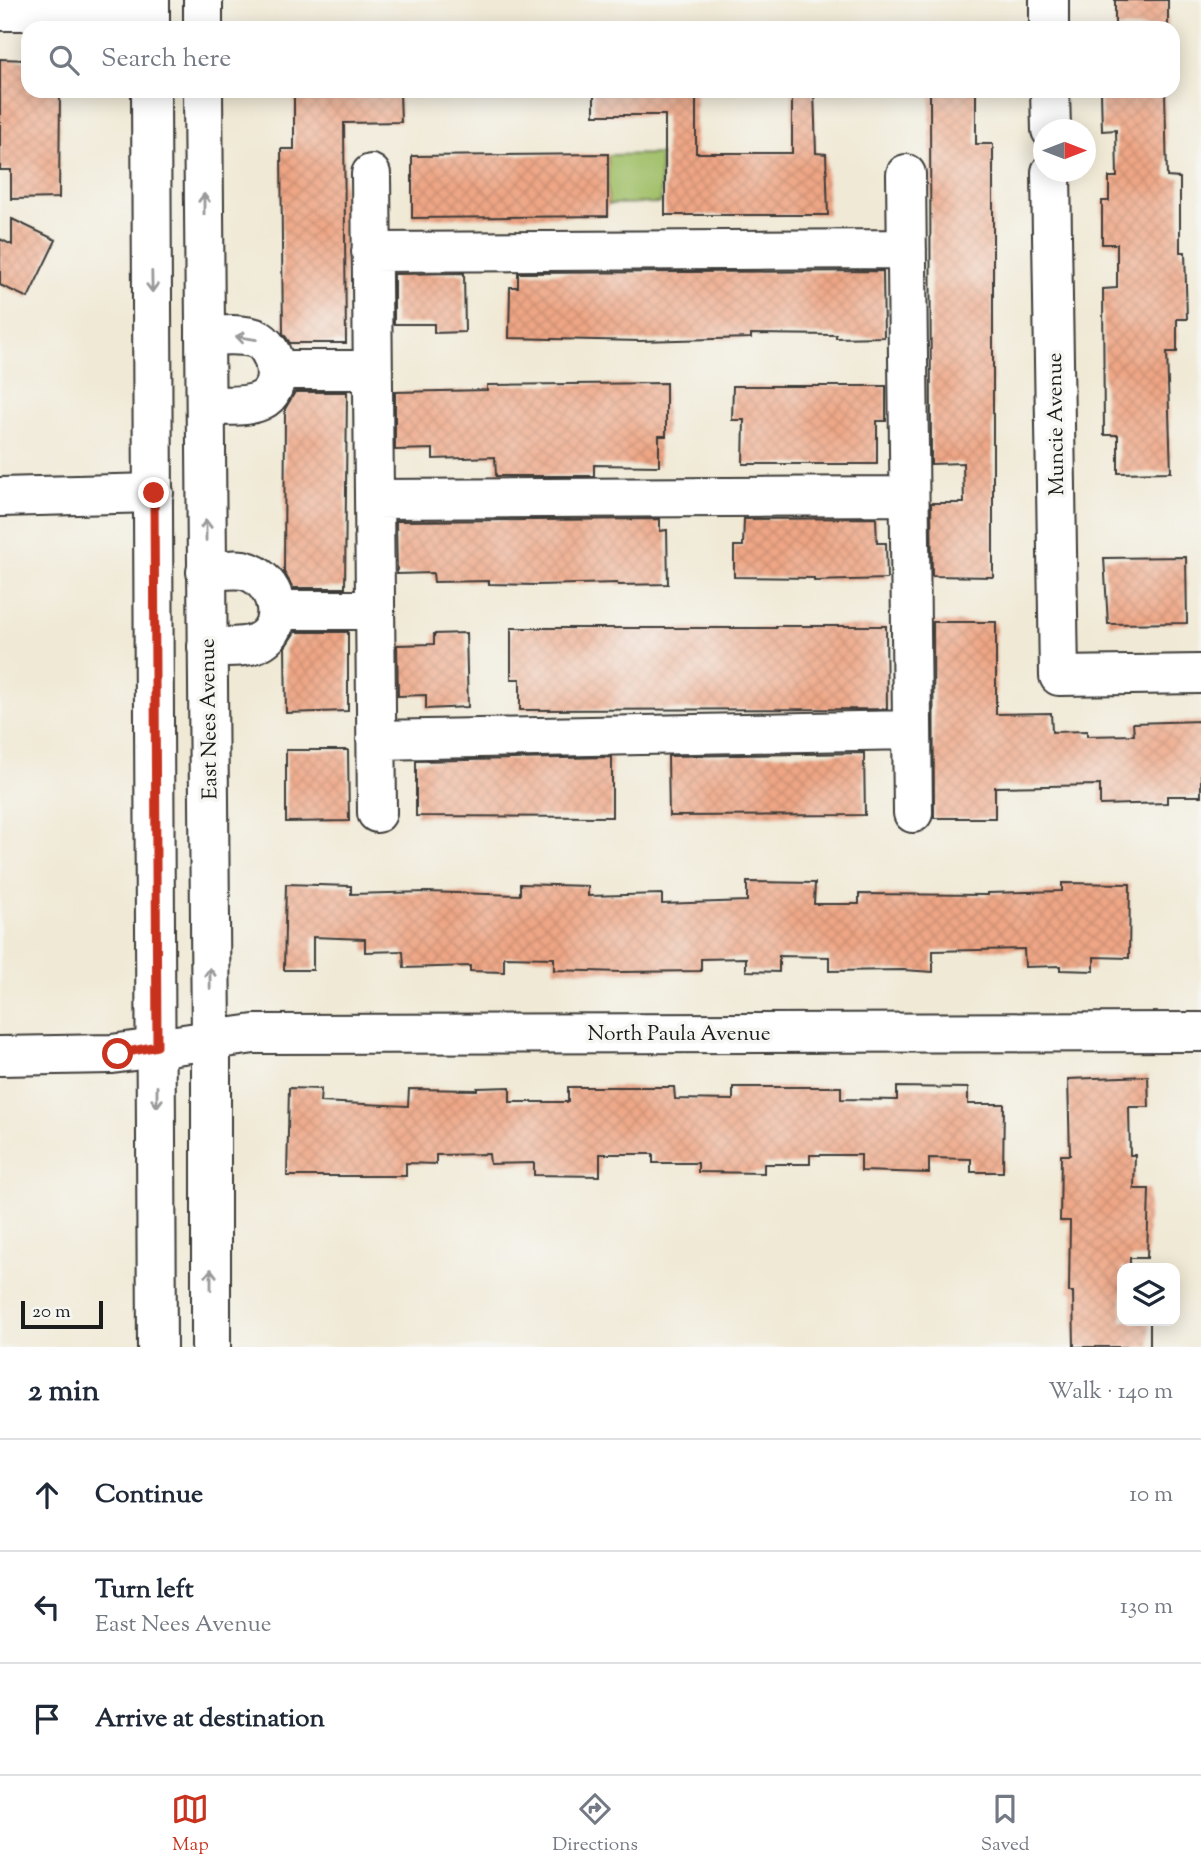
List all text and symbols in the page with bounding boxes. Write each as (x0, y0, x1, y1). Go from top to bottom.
search box (21, 21, 1180, 98)
icon: search (45, 41, 83, 79)
text: Search here (101, 41, 231, 78)
north arrow (1033, 119, 1096, 182)
one-way arrow (197, 193, 211, 216)
one-way arrow (146, 270, 159, 293)
one-way arrow (235, 331, 258, 344)
street label: Muncie Avenue (1041, 352, 1073, 496)
route end (138, 477, 169, 508)
one-way arrow (199, 519, 213, 542)
street label: East Nees Avenue (194, 638, 226, 800)
one-way arrow (203, 967, 217, 990)
street label: North Paula Avenue (587, 1020, 771, 1050)
route start (102, 1038, 133, 1069)
one-way arrow (150, 1085, 164, 1108)
map controls (1117, 1263, 1180, 1326)
button: layers (1117, 1263, 1180, 1326)
one-way arrow (204, 1267, 218, 1290)
scale bar (21, 1298, 103, 1330)
text: 20 m (32, 1299, 71, 1326)
text: 2 min (28, 1371, 100, 1414)
text: Walk · 140 m (1048, 1376, 1173, 1409)
icon: ahead (28, 1476, 66, 1514)
text: Continue (95, 1477, 203, 1514)
text: 10 m (1129, 1479, 1173, 1512)
text: Turn left (95, 1572, 194, 1609)
icon: left (28, 1588, 66, 1626)
text: 130 m (1120, 1591, 1173, 1624)
text: East Nees Avenue (95, 1609, 272, 1642)
icon: arrive (28, 1700, 66, 1738)
text: Arrive at destination (95, 1701, 325, 1738)
tab: Map (171, 1790, 209, 1859)
tab: Directions (552, 1790, 638, 1859)
tab: Saved (981, 1790, 1030, 1859)

